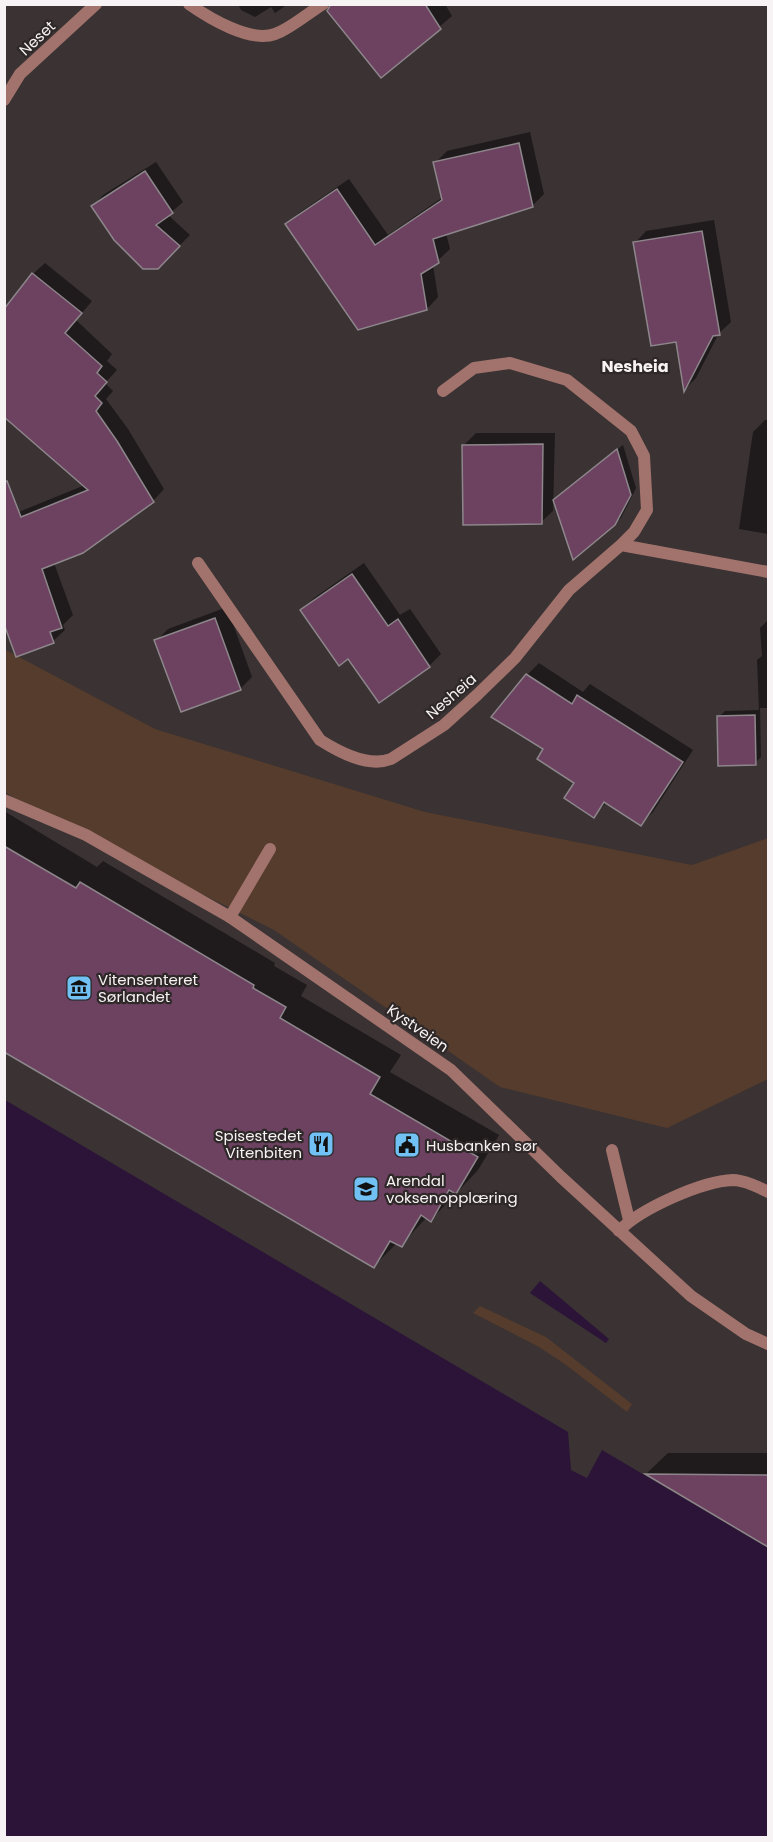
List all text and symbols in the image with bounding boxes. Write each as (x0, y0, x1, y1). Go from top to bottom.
street label: Neset (14, 16, 60, 60)
district label: Nesheia (601, 355, 669, 378)
street label: Nesheia (421, 668, 481, 724)
place label: Vitensenteret Sørlandet (98, 969, 198, 1007)
museum icon: Vitensenteret Sørlandet (64, 973, 94, 1003)
street label: Kystveien (383, 999, 453, 1057)
place label: Spisestedet Vitenbiten (215, 1125, 302, 1163)
restaurant icon: Spisestedet Vitenbiten (306, 1129, 336, 1159)
public building icon: Husbanken sør (392, 1130, 422, 1160)
place label: Husbanken sør (426, 1135, 538, 1156)
place label: Arendal voksenopplæring (386, 1170, 518, 1208)
school or university icon: Arendal voksenopplæring (351, 1174, 381, 1204)

